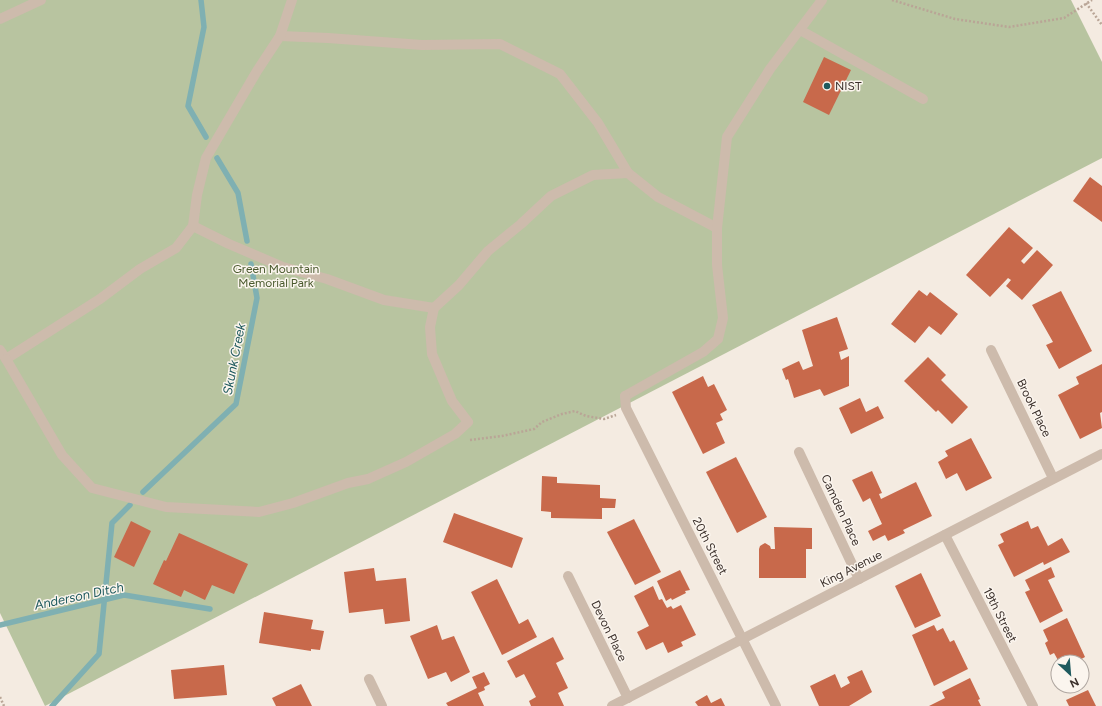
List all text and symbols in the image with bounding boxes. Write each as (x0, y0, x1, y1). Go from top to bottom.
place label: NIST (835, 79, 862, 93)
marker: NIST (822, 81, 832, 91)
park label: Green Mountain Memorial Park (233, 262, 320, 290)
water label: Skunk Creek (220, 321, 248, 396)
street label: Brook Place (1014, 377, 1054, 440)
street label: Camden Place (818, 472, 864, 548)
street label: 20th Street (690, 515, 731, 577)
street label: King Avenue (818, 547, 885, 591)
water label: Anderson Ditch (32, 579, 125, 613)
street label: 19th Street (980, 585, 1020, 645)
street label: Devon Place (588, 598, 630, 664)
north arrow (1050, 654, 1090, 694)
text: N (1067, 675, 1081, 690)

